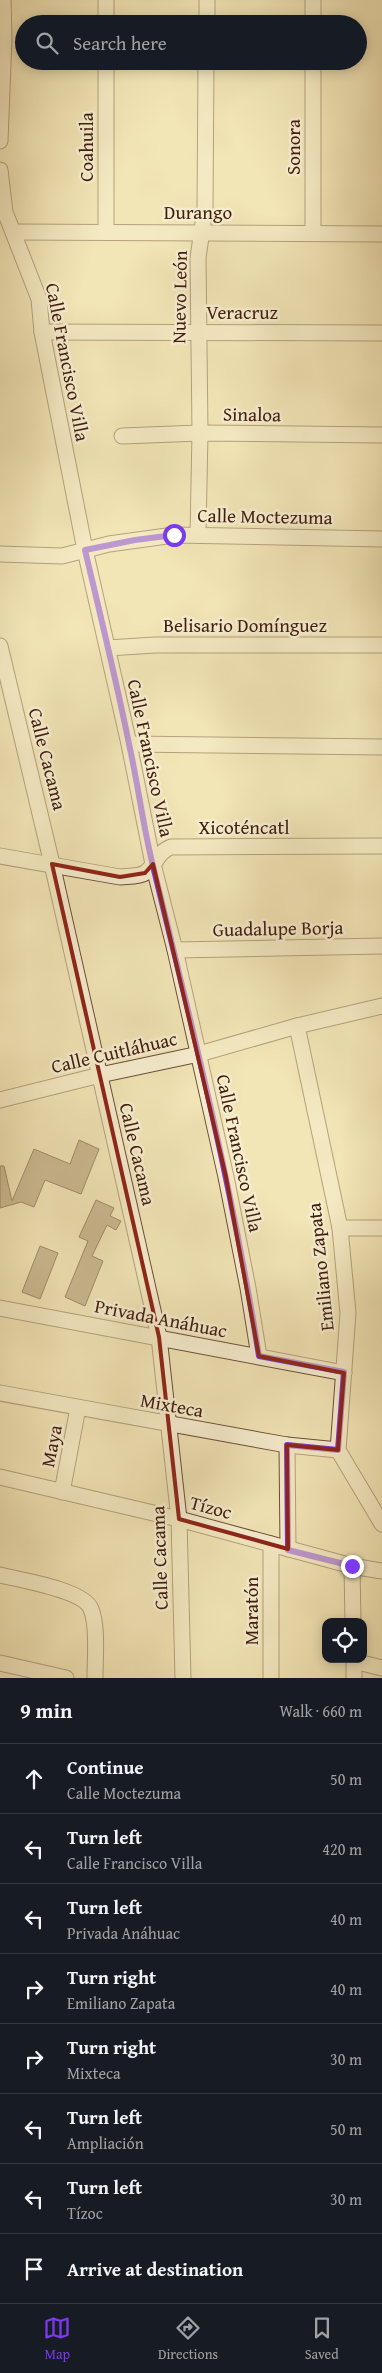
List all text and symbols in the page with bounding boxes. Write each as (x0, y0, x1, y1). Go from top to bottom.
search box (15, 15, 367, 70)
icon: search (33, 29, 61, 57)
text: Search here (73, 29, 167, 57)
street label: Coahuila (72, 112, 100, 182)
street label: Sonora (279, 119, 307, 175)
street label: Durango (164, 198, 232, 226)
street label: Nuevo León (164, 250, 194, 344)
street label: Calle Francisco Villa (39, 280, 97, 444)
street label: Veracruz (206, 298, 278, 326)
street label: Sinaloa (223, 399, 281, 429)
street label: Calle Moctezuma (197, 501, 333, 531)
route start (163, 524, 186, 547)
street label: Belisario Domínguez (163, 611, 327, 639)
street label: Calle Francisco Villa (121, 677, 181, 840)
street label: Calle Cacama (22, 705, 74, 813)
street label: Xicoténcatl (199, 813, 289, 841)
street label: Guadalupe Borja (212, 913, 344, 943)
street label: Calle Cuitláhuac (48, 1024, 180, 1080)
street label: Calle Francisco Villa (210, 1072, 270, 1235)
street label: Calle Cacama (113, 1100, 163, 1208)
street label: Emiliano Zapata (299, 1202, 341, 1332)
street label: Privada Anáhuac (92, 1291, 230, 1345)
street label: Mixteca (138, 1386, 206, 1424)
street label: Maya (33, 1422, 69, 1470)
street label: Tízoc (187, 1488, 235, 1526)
street label: Calle Cacama (143, 1505, 175, 1611)
route end (341, 1555, 364, 1578)
street label: Maratón (237, 1577, 265, 1645)
map controls (322, 1618, 367, 1663)
button: locate (322, 1618, 367, 1663)
text: 9 min (20, 1695, 72, 1726)
text: Walk · 660 m (279, 1699, 362, 1723)
text: Continue (67, 1753, 144, 1781)
icon: ahead (20, 1765, 48, 1793)
text: 50 m (330, 1767, 362, 1791)
text: Calle Moctezuma (67, 1781, 181, 1805)
text: Turn left (67, 1823, 142, 1851)
icon: left (20, 1835, 48, 1863)
text: 420 m (322, 1837, 362, 1861)
text: Calle Francisco Villa (67, 1851, 202, 1875)
text: Turn left (67, 1893, 142, 1921)
icon: left (20, 1905, 48, 1933)
text: 40 m (330, 1907, 362, 1931)
text: Privada Anáhuac (67, 1921, 180, 1945)
text: Turn right (67, 1963, 156, 1991)
icon: right (20, 1975, 48, 2003)
text: 40 m (330, 1977, 362, 2001)
text: Emiliano Zapata (67, 1991, 175, 2015)
text: Turn right (67, 2033, 156, 2061)
icon: right (20, 2045, 48, 2073)
text: 30 m (330, 2047, 362, 2071)
text: Mixteca (67, 2061, 121, 2085)
text: Turn left (67, 2103, 142, 2131)
icon: left (20, 2115, 48, 2143)
text: 50 m (330, 2117, 362, 2141)
text: Ampliación (67, 2131, 144, 2155)
text: Turn left (67, 2173, 142, 2201)
icon: left (20, 2185, 48, 2213)
text: 30 m (330, 2187, 362, 2211)
text: Tízoc (67, 2201, 103, 2225)
icon: arrive (20, 2255, 48, 2283)
text: Arrive at destination (67, 2255, 243, 2283)
tab: Map (43, 2314, 71, 2364)
tab: Directions (158, 2314, 218, 2364)
tab: Saved (305, 2314, 339, 2364)

